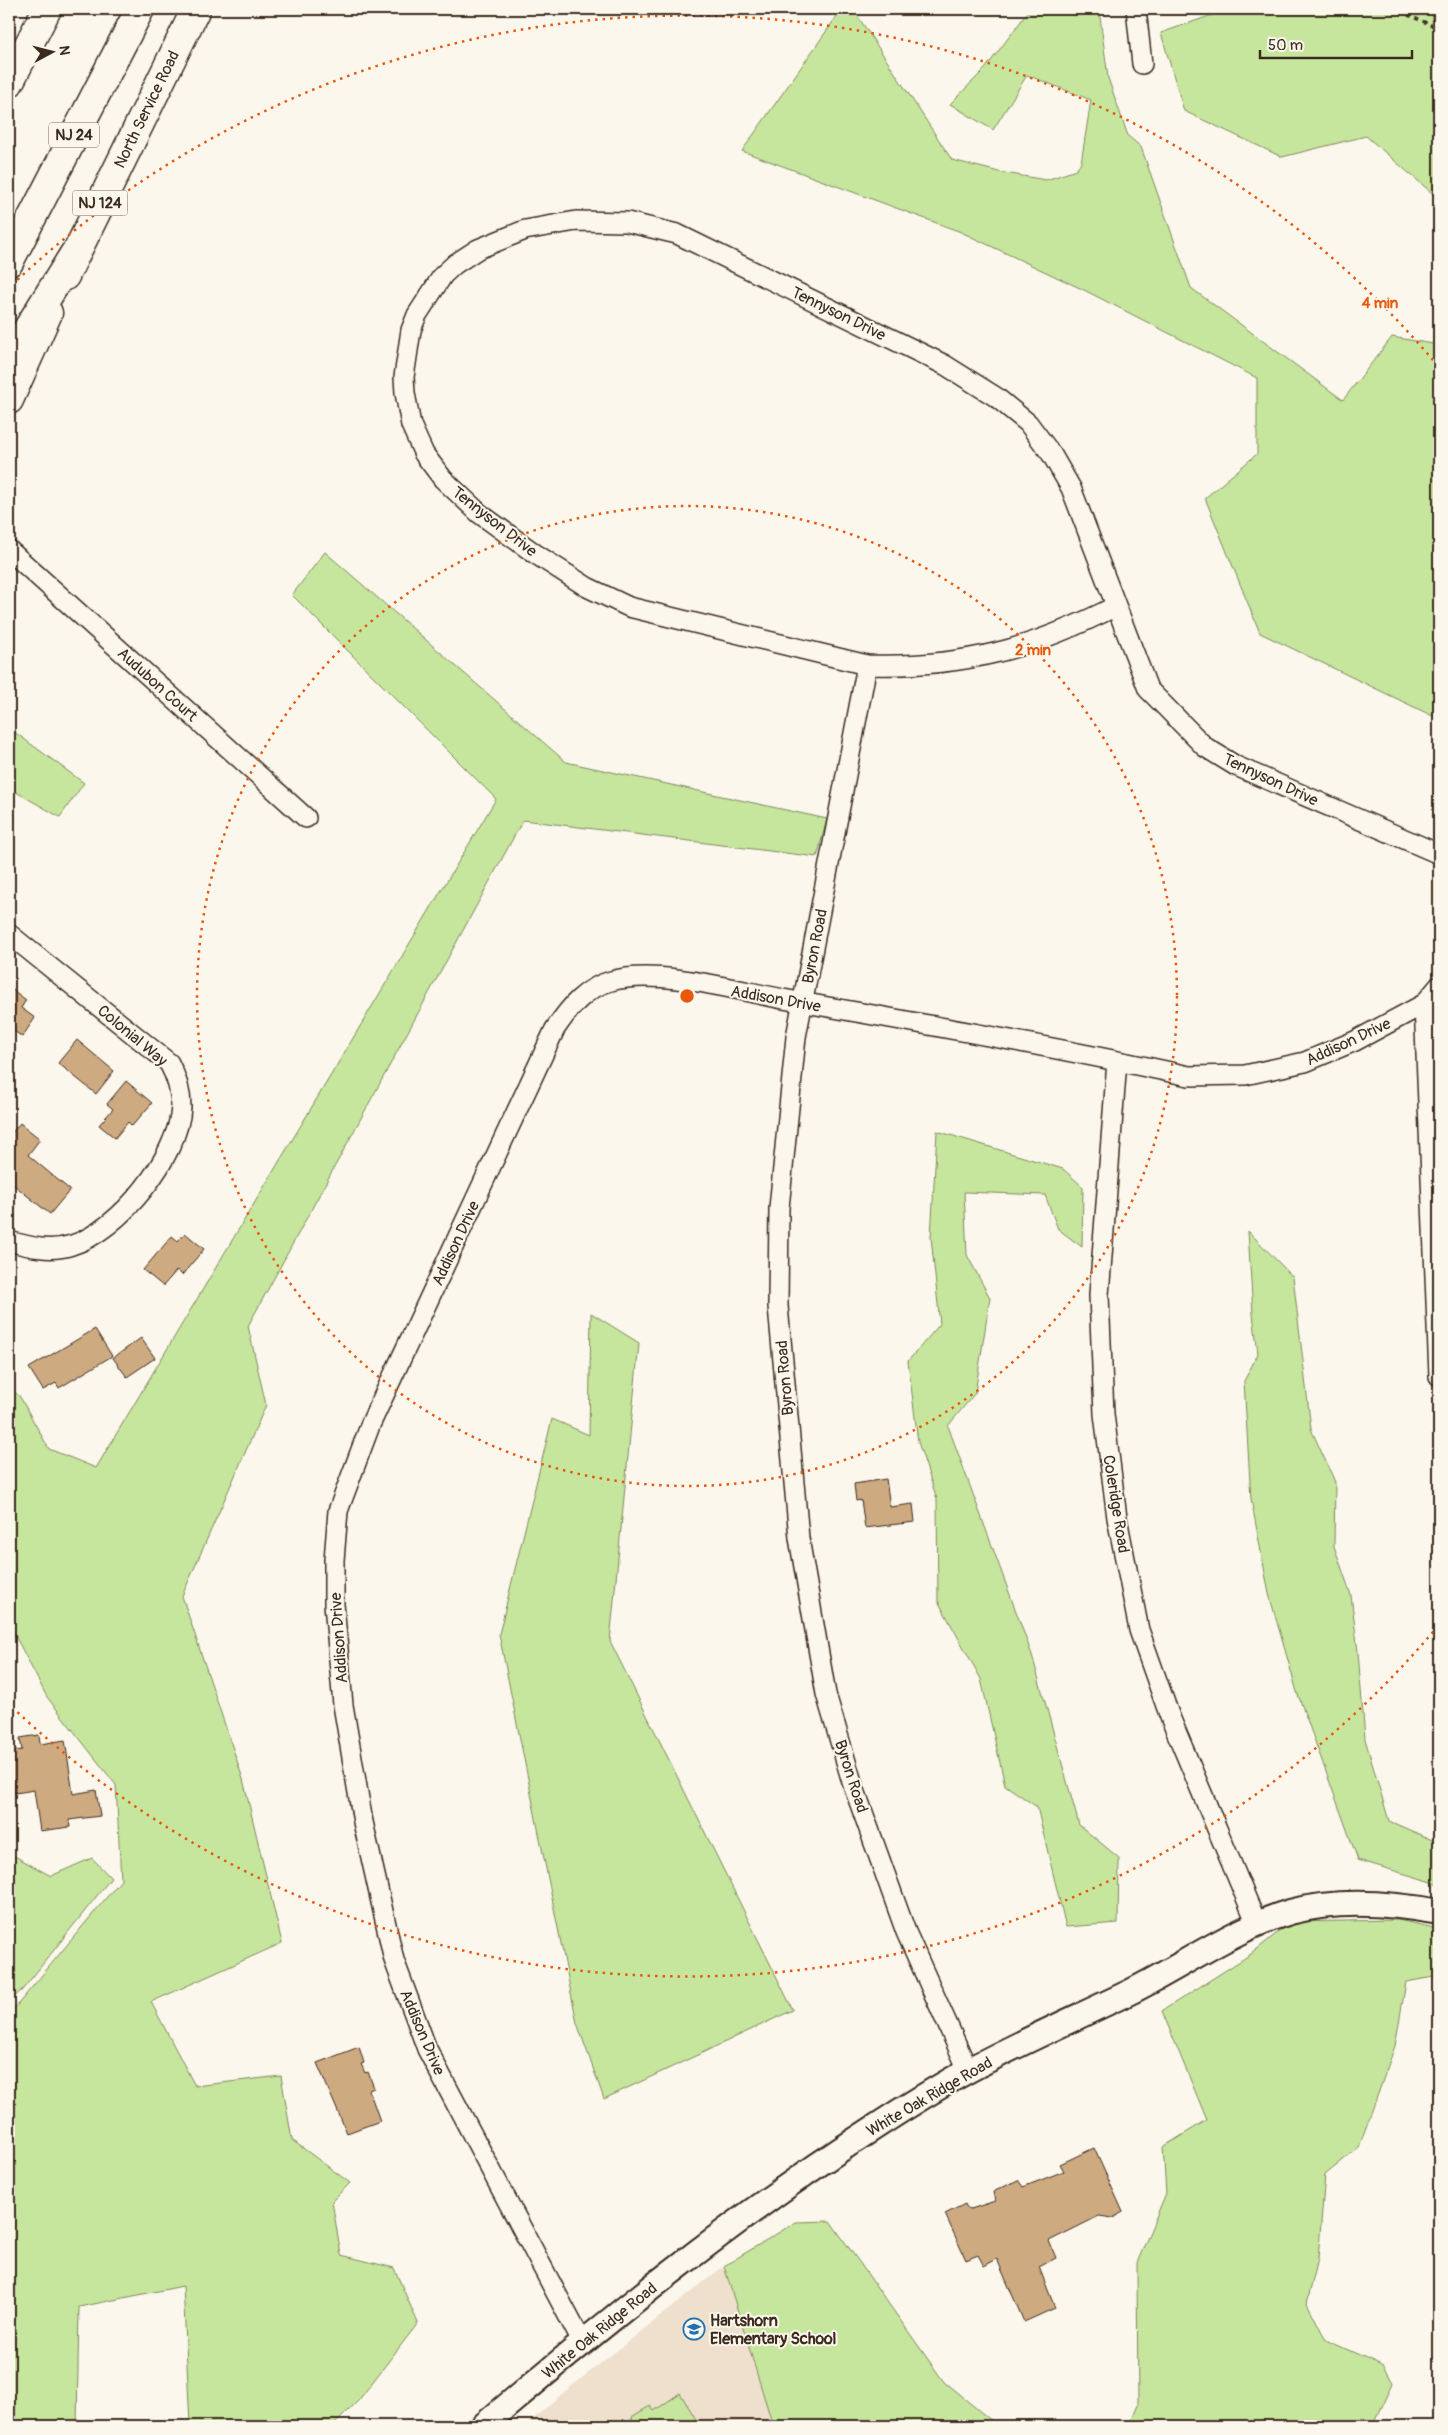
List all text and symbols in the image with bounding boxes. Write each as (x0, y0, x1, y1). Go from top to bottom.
north arrow (28, 28, 78, 78)
scale bar (1260, 28, 1413, 60)
text: 50 m (1268, 36, 1303, 55)
text: N (55, 45, 73, 56)
street label: North Service Road (110, 47, 184, 171)
road number: NJ 24 (49, 122, 99, 148)
road number: NJ 124 (72, 190, 128, 216)
street label: Tennyson Drive (788, 282, 889, 345)
text: 4 min (1362, 294, 1399, 313)
street label: Tennyson Drive (448, 482, 541, 561)
text: 2 min (1015, 641, 1051, 660)
street label: Audubon Court (113, 643, 202, 726)
street label: Tennyson Drive (1220, 749, 1321, 811)
street label: Byron Road (798, 907, 832, 985)
street label: Addison Drive (729, 981, 823, 1017)
centre of rings (678, 987, 696, 1005)
street label: Colonial Way (93, 1001, 172, 1071)
street label: Addison Drive (1303, 1014, 1394, 1070)
street label: Addison Drive (428, 1198, 484, 1289)
street label: Byron Road (772, 1339, 798, 1416)
street label: Coleridge Road (1098, 1454, 1134, 1555)
street label: Addison Drive (326, 1592, 352, 1684)
street label: Byron Road (830, 1737, 872, 1815)
street label: Addison Drive (395, 1987, 449, 2078)
street label: White Oak Ridge Road (863, 2053, 996, 2141)
street label: White Oak Ridge Road (538, 2278, 661, 2383)
place label: Hartshorn Elementary School (710, 2311, 837, 2349)
school or university icon: Hartshorn Elementary School (682, 2317, 706, 2341)

